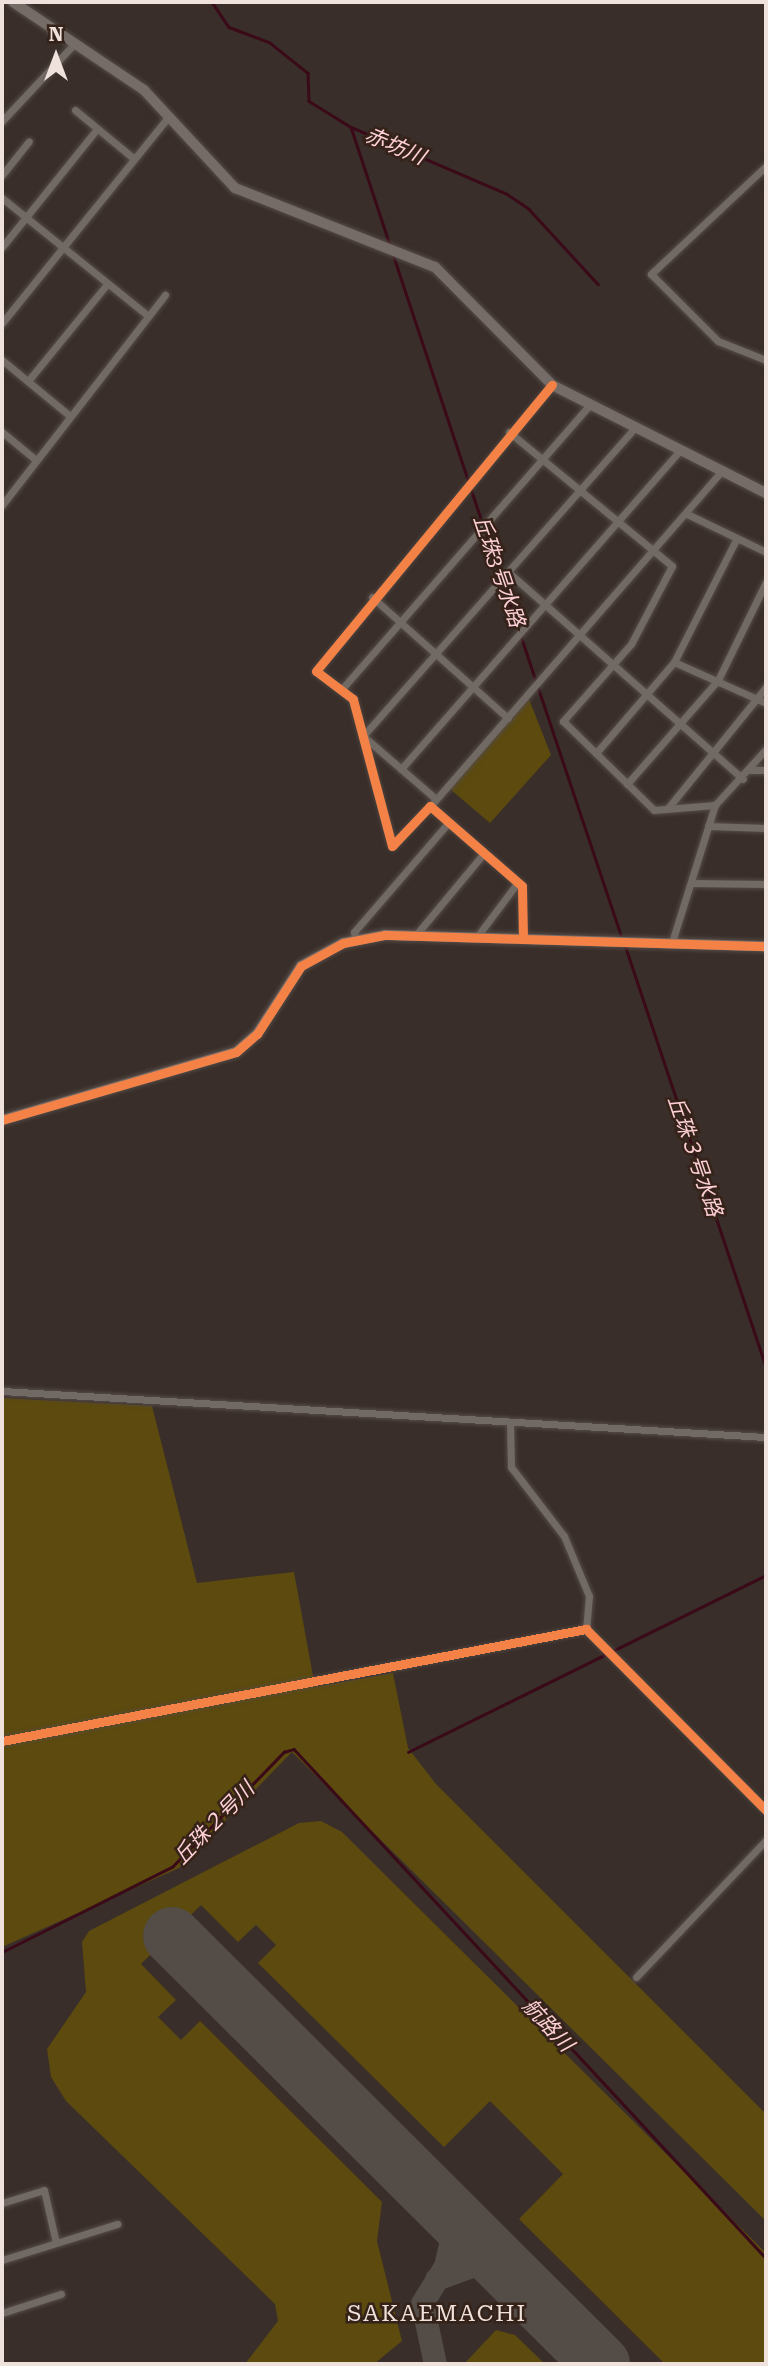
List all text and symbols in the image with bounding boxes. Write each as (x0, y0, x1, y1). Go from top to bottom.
north arrow (21, 21, 91, 91)
text: N (49, 23, 63, 46)
water label: 赤坊川 (361, 122, 429, 170)
water label: 丘珠3号水路 (468, 512, 530, 630)
water label: 丘珠３号水路 (663, 1092, 727, 1220)
water label: 丘珠２号川 (168, 1776, 260, 1870)
water label: 航路川 (517, 1993, 579, 2057)
district label: SAKAEMACHI (348, 2300, 526, 2328)

